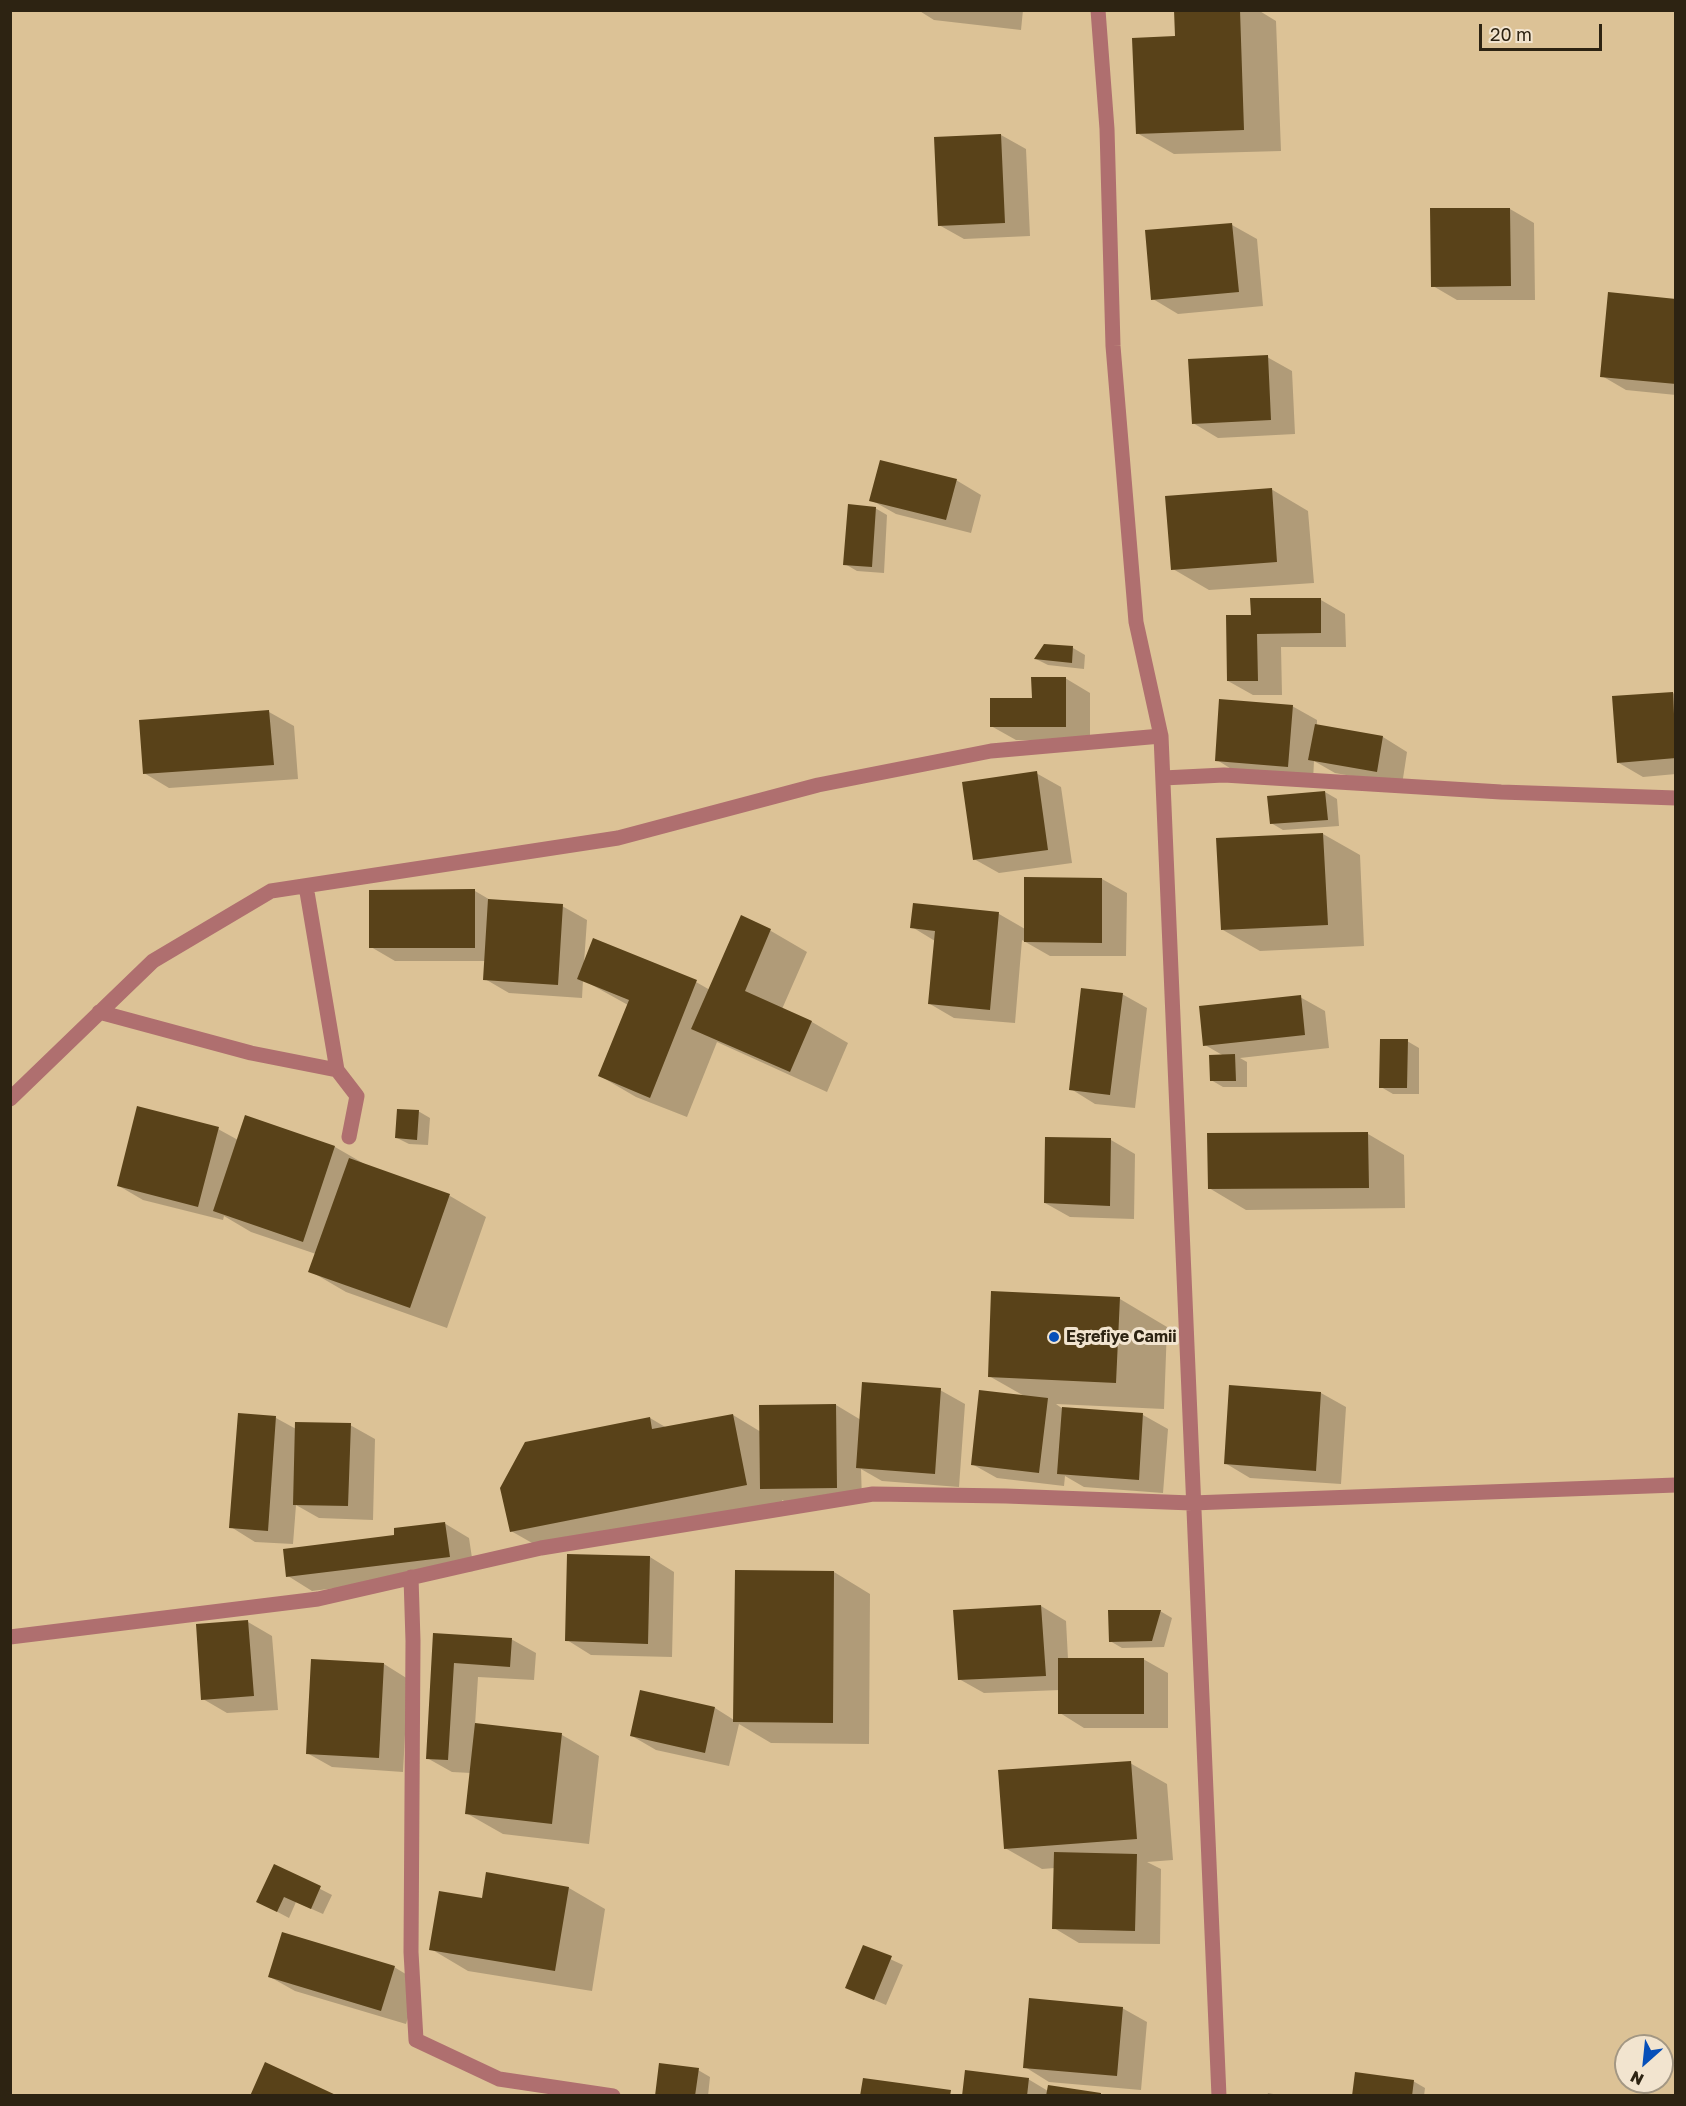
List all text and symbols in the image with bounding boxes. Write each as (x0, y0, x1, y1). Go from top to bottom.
scale bar (1482, 12, 1605, 50)
text: 20 m (1490, 23, 1532, 45)
place label: Eşrefiye Camii (1066, 1327, 1177, 1347)
marker: Eşrefiye Camii (1047, 1330, 1061, 1344)
north arrow (1614, 2034, 1674, 2094)
text: N (1627, 2067, 1647, 2090)

